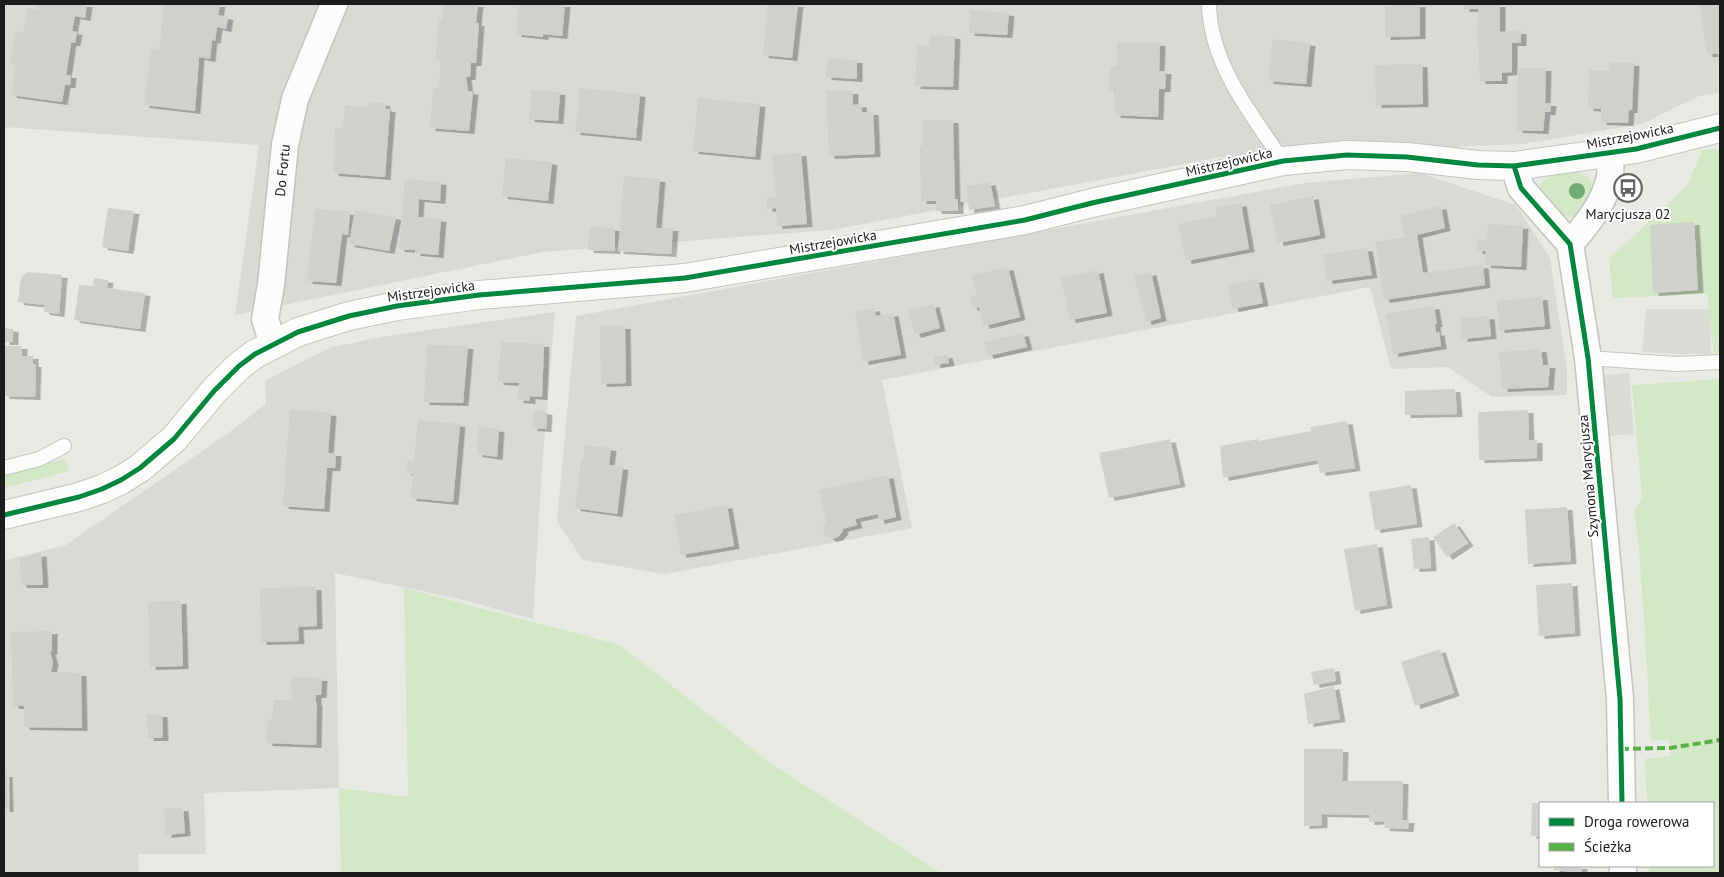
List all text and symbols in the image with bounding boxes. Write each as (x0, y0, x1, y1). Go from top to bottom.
street label: Mistrzejowicka (1585, 119, 1675, 153)
street label: Do Fortu (271, 143, 294, 197)
street label: Mistrzejowicka (1184, 143, 1274, 181)
bus stop icon: Marycjusza 02 (1613, 173, 1643, 203)
place label: Marycjusza 02 (1586, 205, 1670, 223)
street label: Mistrzejowicka (788, 225, 878, 259)
street label: Mistrzejowicka (386, 276, 476, 306)
street label: Szymona Marycjusza (1574, 414, 1602, 538)
legend (1539, 802, 1714, 867)
text: Droga rowerowa (1584, 812, 1689, 831)
text: Ścieżka (1584, 837, 1632, 856)

